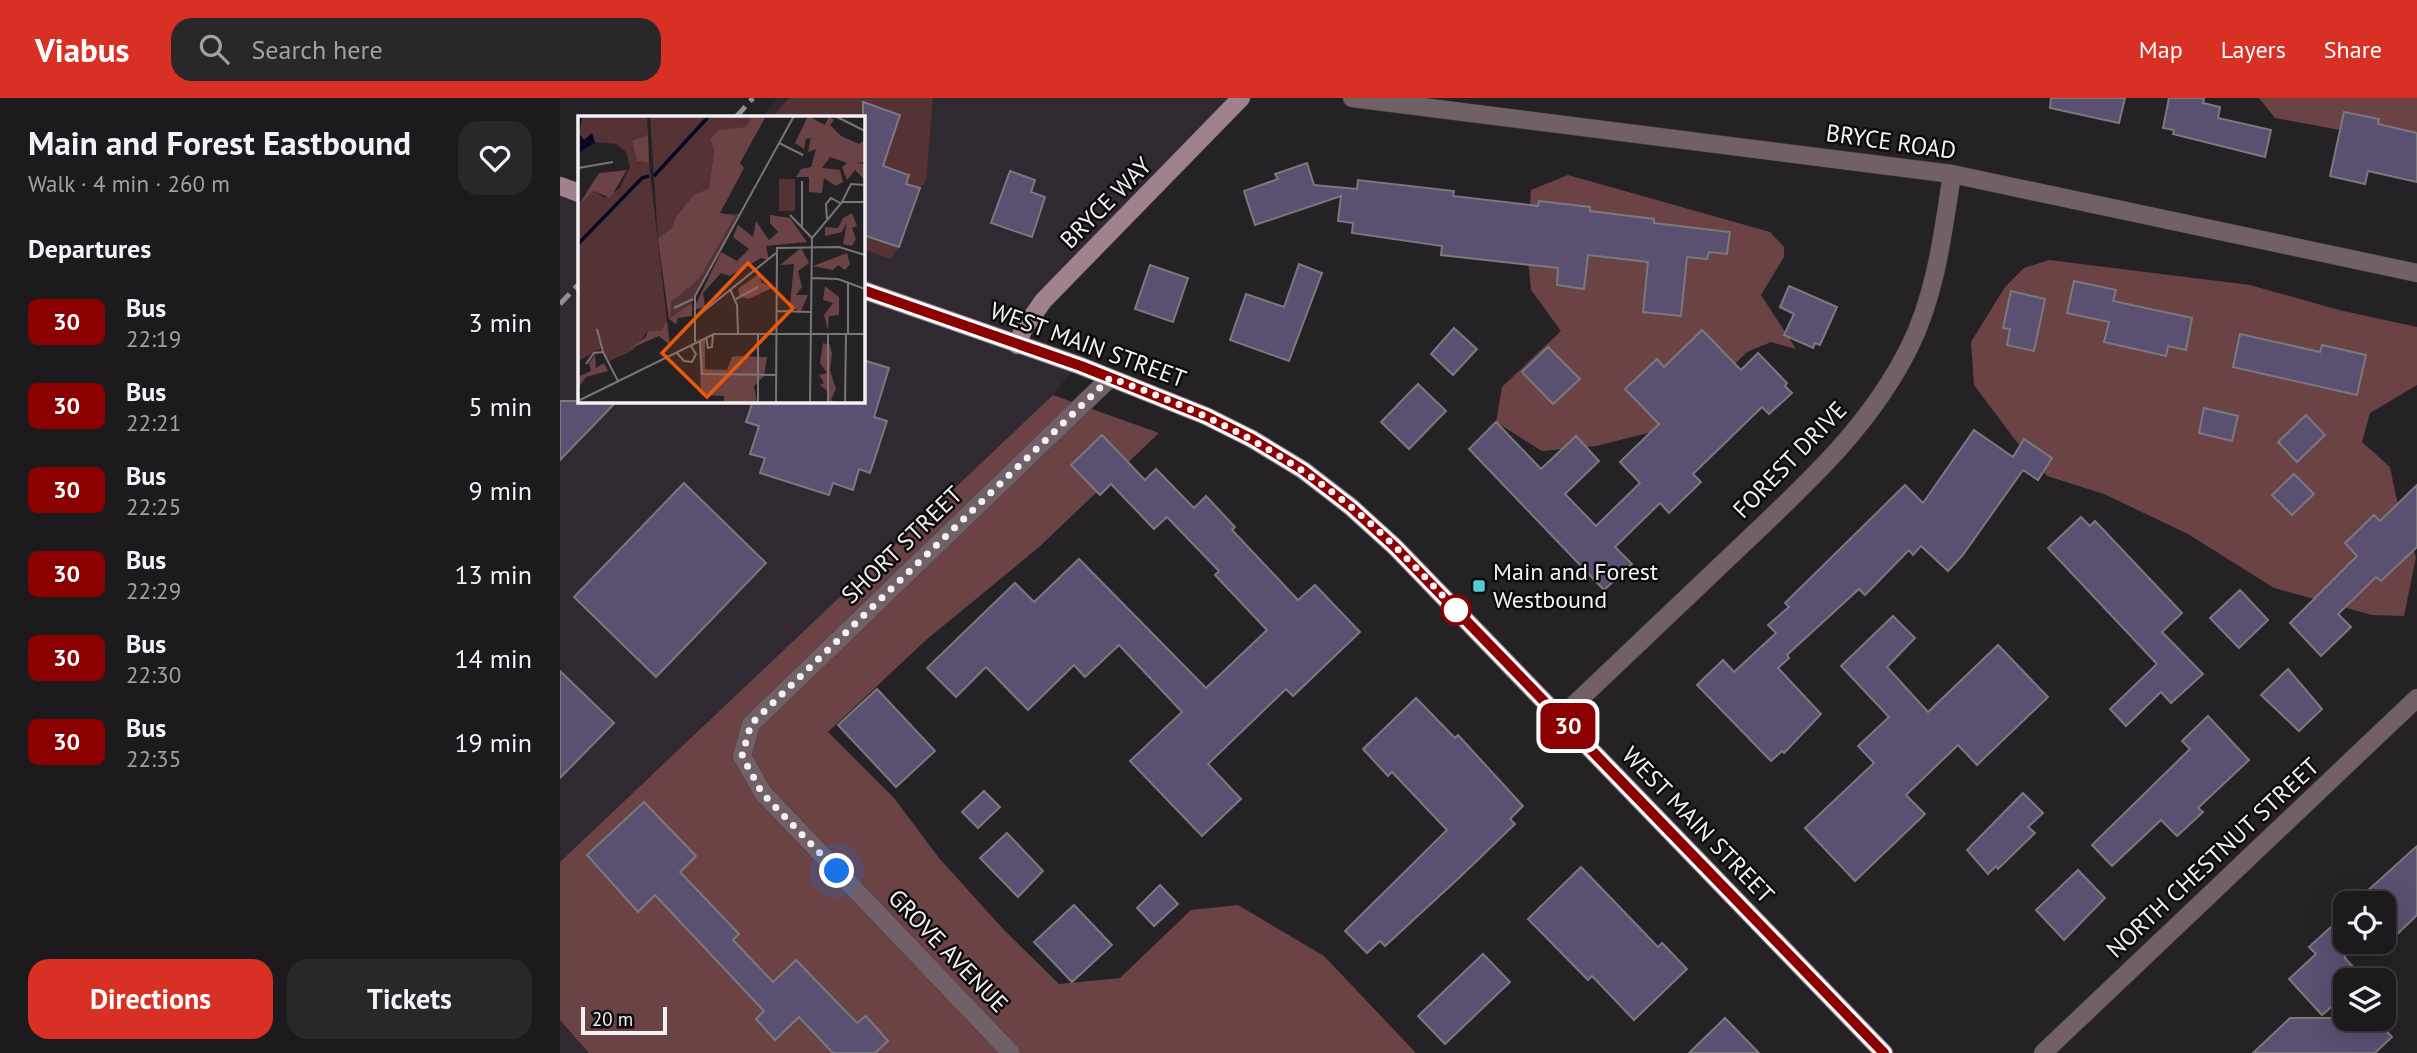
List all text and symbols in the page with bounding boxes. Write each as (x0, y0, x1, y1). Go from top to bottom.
search box (171, 18, 661, 81)
text: Viabus (35, 28, 129, 71)
icon: search (195, 30, 233, 68)
text: Search here (251, 33, 383, 66)
text: Map (2139, 34, 2183, 65)
text: Layers (2221, 34, 2286, 65)
text: Share (2324, 34, 2382, 65)
inset map (578, 116, 864, 402)
street label: BRYCE ROAD (1824, 117, 1958, 166)
text: Main and Forest Eastbound (28, 121, 411, 164)
button: heart (458, 121, 532, 195)
street label: BRYCE WAY (1053, 150, 1158, 255)
text: Walk · 4 min · 260 m (28, 169, 230, 198)
text: Departures (28, 232, 151, 265)
text: Bus (126, 291, 166, 324)
street label: WEST MAIN STREET (986, 295, 1190, 394)
text: 30 (53, 306, 80, 337)
text: 3 min (469, 306, 532, 339)
text: 22:19 (126, 324, 181, 353)
text: Bus (126, 375, 166, 408)
text: 30 (53, 390, 80, 421)
text: 5 min (469, 390, 532, 423)
street label: FOREST DRIVE (1726, 395, 1853, 525)
text: 22:21 (126, 408, 181, 437)
text: Bus (126, 459, 166, 492)
text: 30 (53, 474, 80, 505)
text: 9 min (469, 474, 532, 507)
street label: SHORT STREET (835, 479, 969, 610)
text: 22:25 (126, 492, 181, 521)
text: Bus (126, 543, 166, 576)
place label: Main and Forest Westbound (1493, 556, 1658, 615)
text: 30 (53, 558, 80, 589)
text: 13 min (454, 558, 532, 591)
text: 22:29 (126, 576, 181, 605)
marker: Main and Forest Westbound (1471, 578, 1487, 594)
unlabelled marker (1441, 595, 1471, 625)
text: Bus (126, 627, 166, 660)
text: 30 (53, 642, 80, 673)
text: 14 min (454, 642, 532, 675)
text: 22:30 (126, 660, 181, 689)
line badge: 30 (1536, 703, 1600, 749)
text: 30 (1554, 710, 1582, 741)
text: Bus (126, 711, 166, 744)
text: 30 (53, 726, 80, 757)
text: 19 min (454, 726, 532, 759)
street label: WEST MAIN STREET (1616, 740, 1781, 910)
text: 22:35 (126, 744, 181, 773)
street label: NORTH CHESTNUT STREET (2100, 751, 2326, 964)
your location (819, 853, 854, 888)
street label: GROVE AVENUE (882, 882, 1015, 1019)
map controls (2333, 891, 2396, 1031)
button: locate (2333, 891, 2396, 954)
button: Directions (28, 959, 273, 1039)
button: Tickets (287, 959, 532, 1039)
button: layers (2333, 968, 2396, 1031)
scale bar (581, 1004, 667, 1036)
text: 20 m (592, 1007, 633, 1031)

